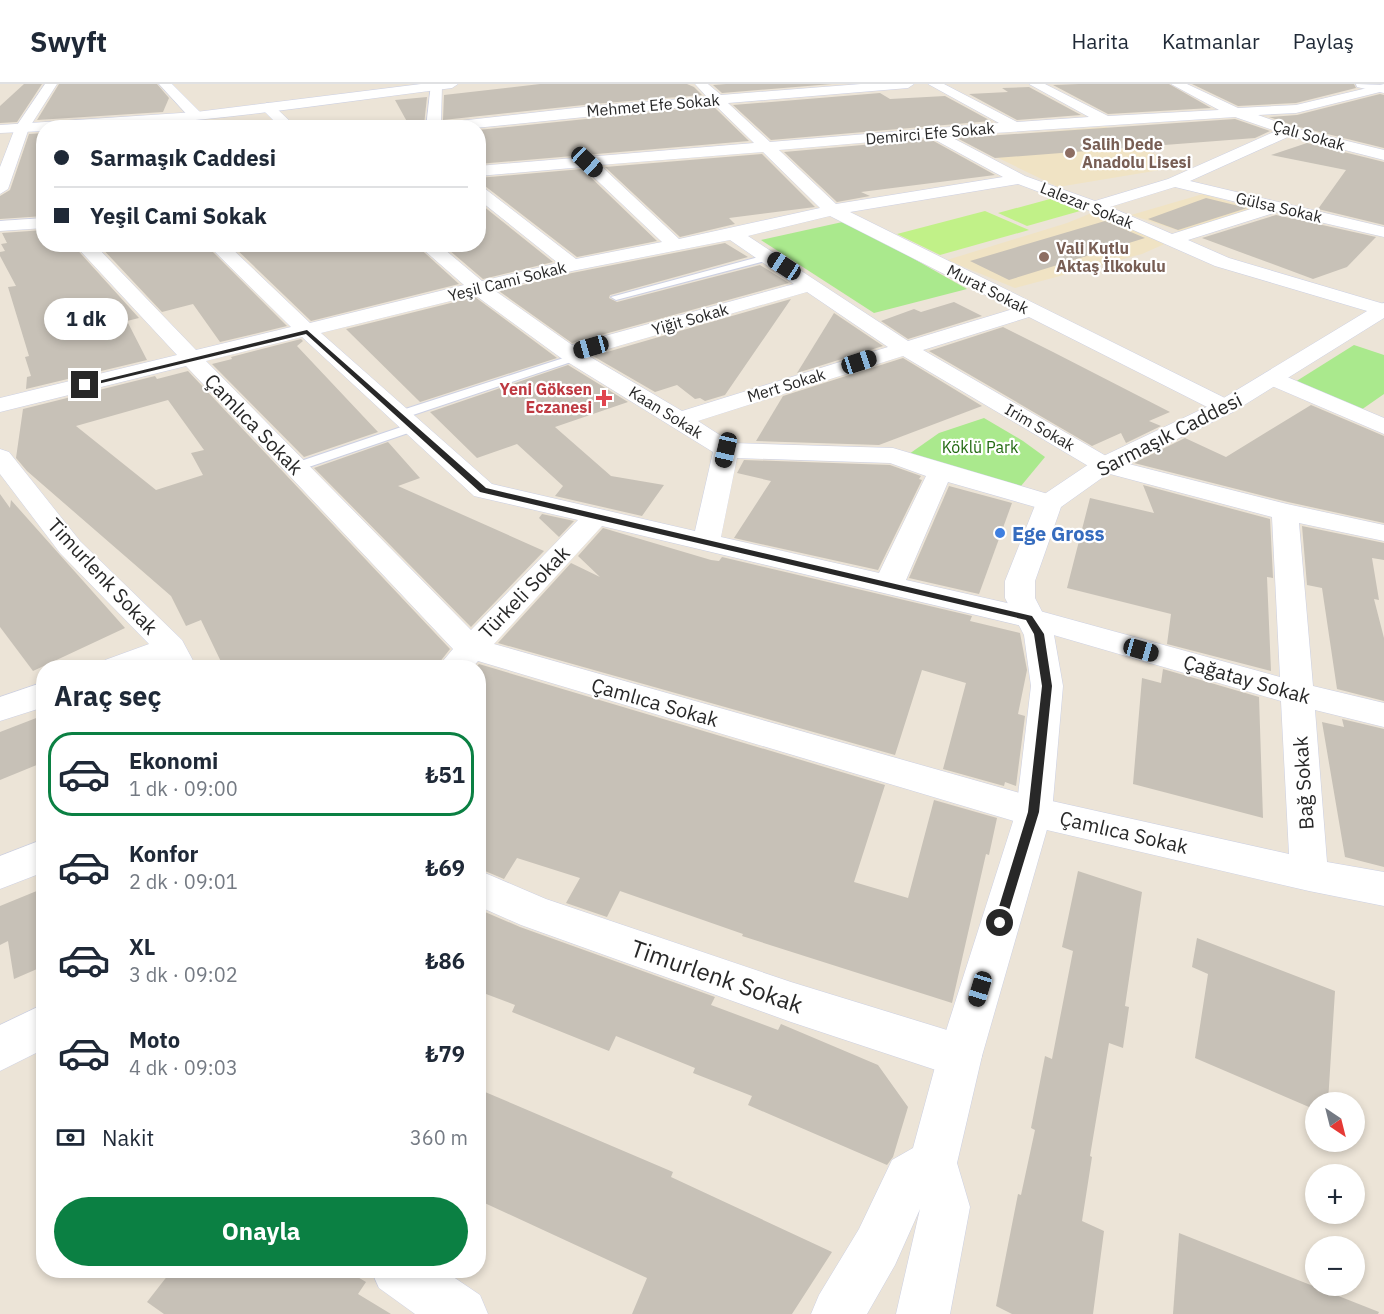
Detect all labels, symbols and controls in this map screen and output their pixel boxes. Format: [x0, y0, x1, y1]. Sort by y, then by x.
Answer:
text: Swyft [30, 23, 107, 60]
text: Harita [1071, 27, 1129, 55]
text: Katmanlar [1162, 27, 1260, 55]
text: Paylaş [1293, 27, 1354, 55]
street label: Mehmet Efe Sokak [586, 89, 721, 121]
street label: Çalı Sokak [1271, 115, 1348, 155]
street label: Demirci Efe Sokak [865, 117, 996, 149]
place label: Salih Dede Anadolu Lisesi [1082, 134, 1191, 172]
text: Sarmaşık Caddesi [90, 143, 276, 172]
car [568, 143, 606, 181]
marker: Salih Dede Anadolu Lisesi [1063, 146, 1077, 160]
street label: Lalezar Sokak [1037, 177, 1137, 233]
street label: Gülsa Sokak [1234, 187, 1325, 227]
text: Yeşil Cami Sokak [90, 201, 267, 230]
place label: Vali Kutlu Aktaş İlkokulu [1056, 238, 1166, 276]
car [764, 249, 804, 283]
marker: Vali Kutlu Aktaş İlkokulu [1037, 250, 1051, 264]
street label: Yeşil Cami Sokak [446, 256, 569, 305]
street label: Murat Sokak [944, 260, 1033, 318]
callout: 1 dk [43, 298, 127, 340]
street label: Yiğit Sokak [649, 298, 731, 339]
text: 1 dk [66, 305, 106, 332]
car [571, 333, 611, 361]
car [839, 348, 879, 376]
street label: Mert Sokak [744, 363, 828, 406]
street label: Çamlıca Sokak [199, 368, 310, 481]
route end [71, 371, 98, 398]
place label: Yeni Göksen Eczanesi [500, 379, 592, 417]
street label: Kaan Sokak [625, 381, 707, 443]
street label: Sarmaşık Caddesi [1092, 386, 1246, 482]
marker: Yeni Göksen Eczanesi [597, 391, 611, 405]
street label: Irim Sokak [1001, 399, 1079, 455]
car [713, 430, 739, 470]
park label: Köklü Park [942, 437, 1019, 457]
street label: Timurlenk Sokak [42, 512, 164, 640]
place label: Ege Gross [1012, 520, 1105, 547]
marker: Ege Gross [993, 526, 1007, 540]
street label: Türkeli Sokak [473, 539, 576, 645]
car [1121, 636, 1161, 664]
street label: Çağatay Sokak [1180, 648, 1314, 710]
street label: Çamlıca Sokak [588, 671, 722, 733]
text: Araç seç [54, 678, 161, 713]
street label: Bağ Sokak [1286, 735, 1320, 831]
text: Ekonomi [129, 746, 218, 775]
icon: car [57, 747, 111, 801]
text: ₺51 [425, 760, 465, 789]
text: 1 dk · 09:00 [129, 775, 238, 802]
street label: Çamlıca Sokak [1057, 804, 1191, 860]
text: Konfor [129, 839, 198, 868]
icon: car [57, 840, 111, 894]
text: ₺69 [425, 853, 465, 882]
text: 2 dk · 09:01 [129, 868, 238, 895]
route start [986, 909, 1013, 936]
text: XL [129, 932, 155, 961]
street label: Timurlenk Sokak [627, 932, 808, 1021]
icon: car [57, 933, 111, 987]
text: ₺86 [425, 946, 465, 975]
text: 3 dk · 09:02 [129, 961, 238, 988]
car [966, 969, 994, 1009]
text: Moto [129, 1025, 180, 1054]
icon: car [57, 1026, 111, 1080]
text: ₺79 [425, 1039, 465, 1068]
text: 4 dk · 09:03 [129, 1054, 238, 1081]
north arrow [1305, 1092, 1365, 1152]
map controls [1305, 1092, 1365, 1296]
icon: cash [54, 1121, 87, 1154]
text: Nakit [102, 1123, 154, 1152]
text: 360 m [410, 1124, 468, 1151]
button: + [1305, 1164, 1365, 1224]
button: Onayla [54, 1197, 468, 1266]
button: − [1305, 1236, 1365, 1296]

